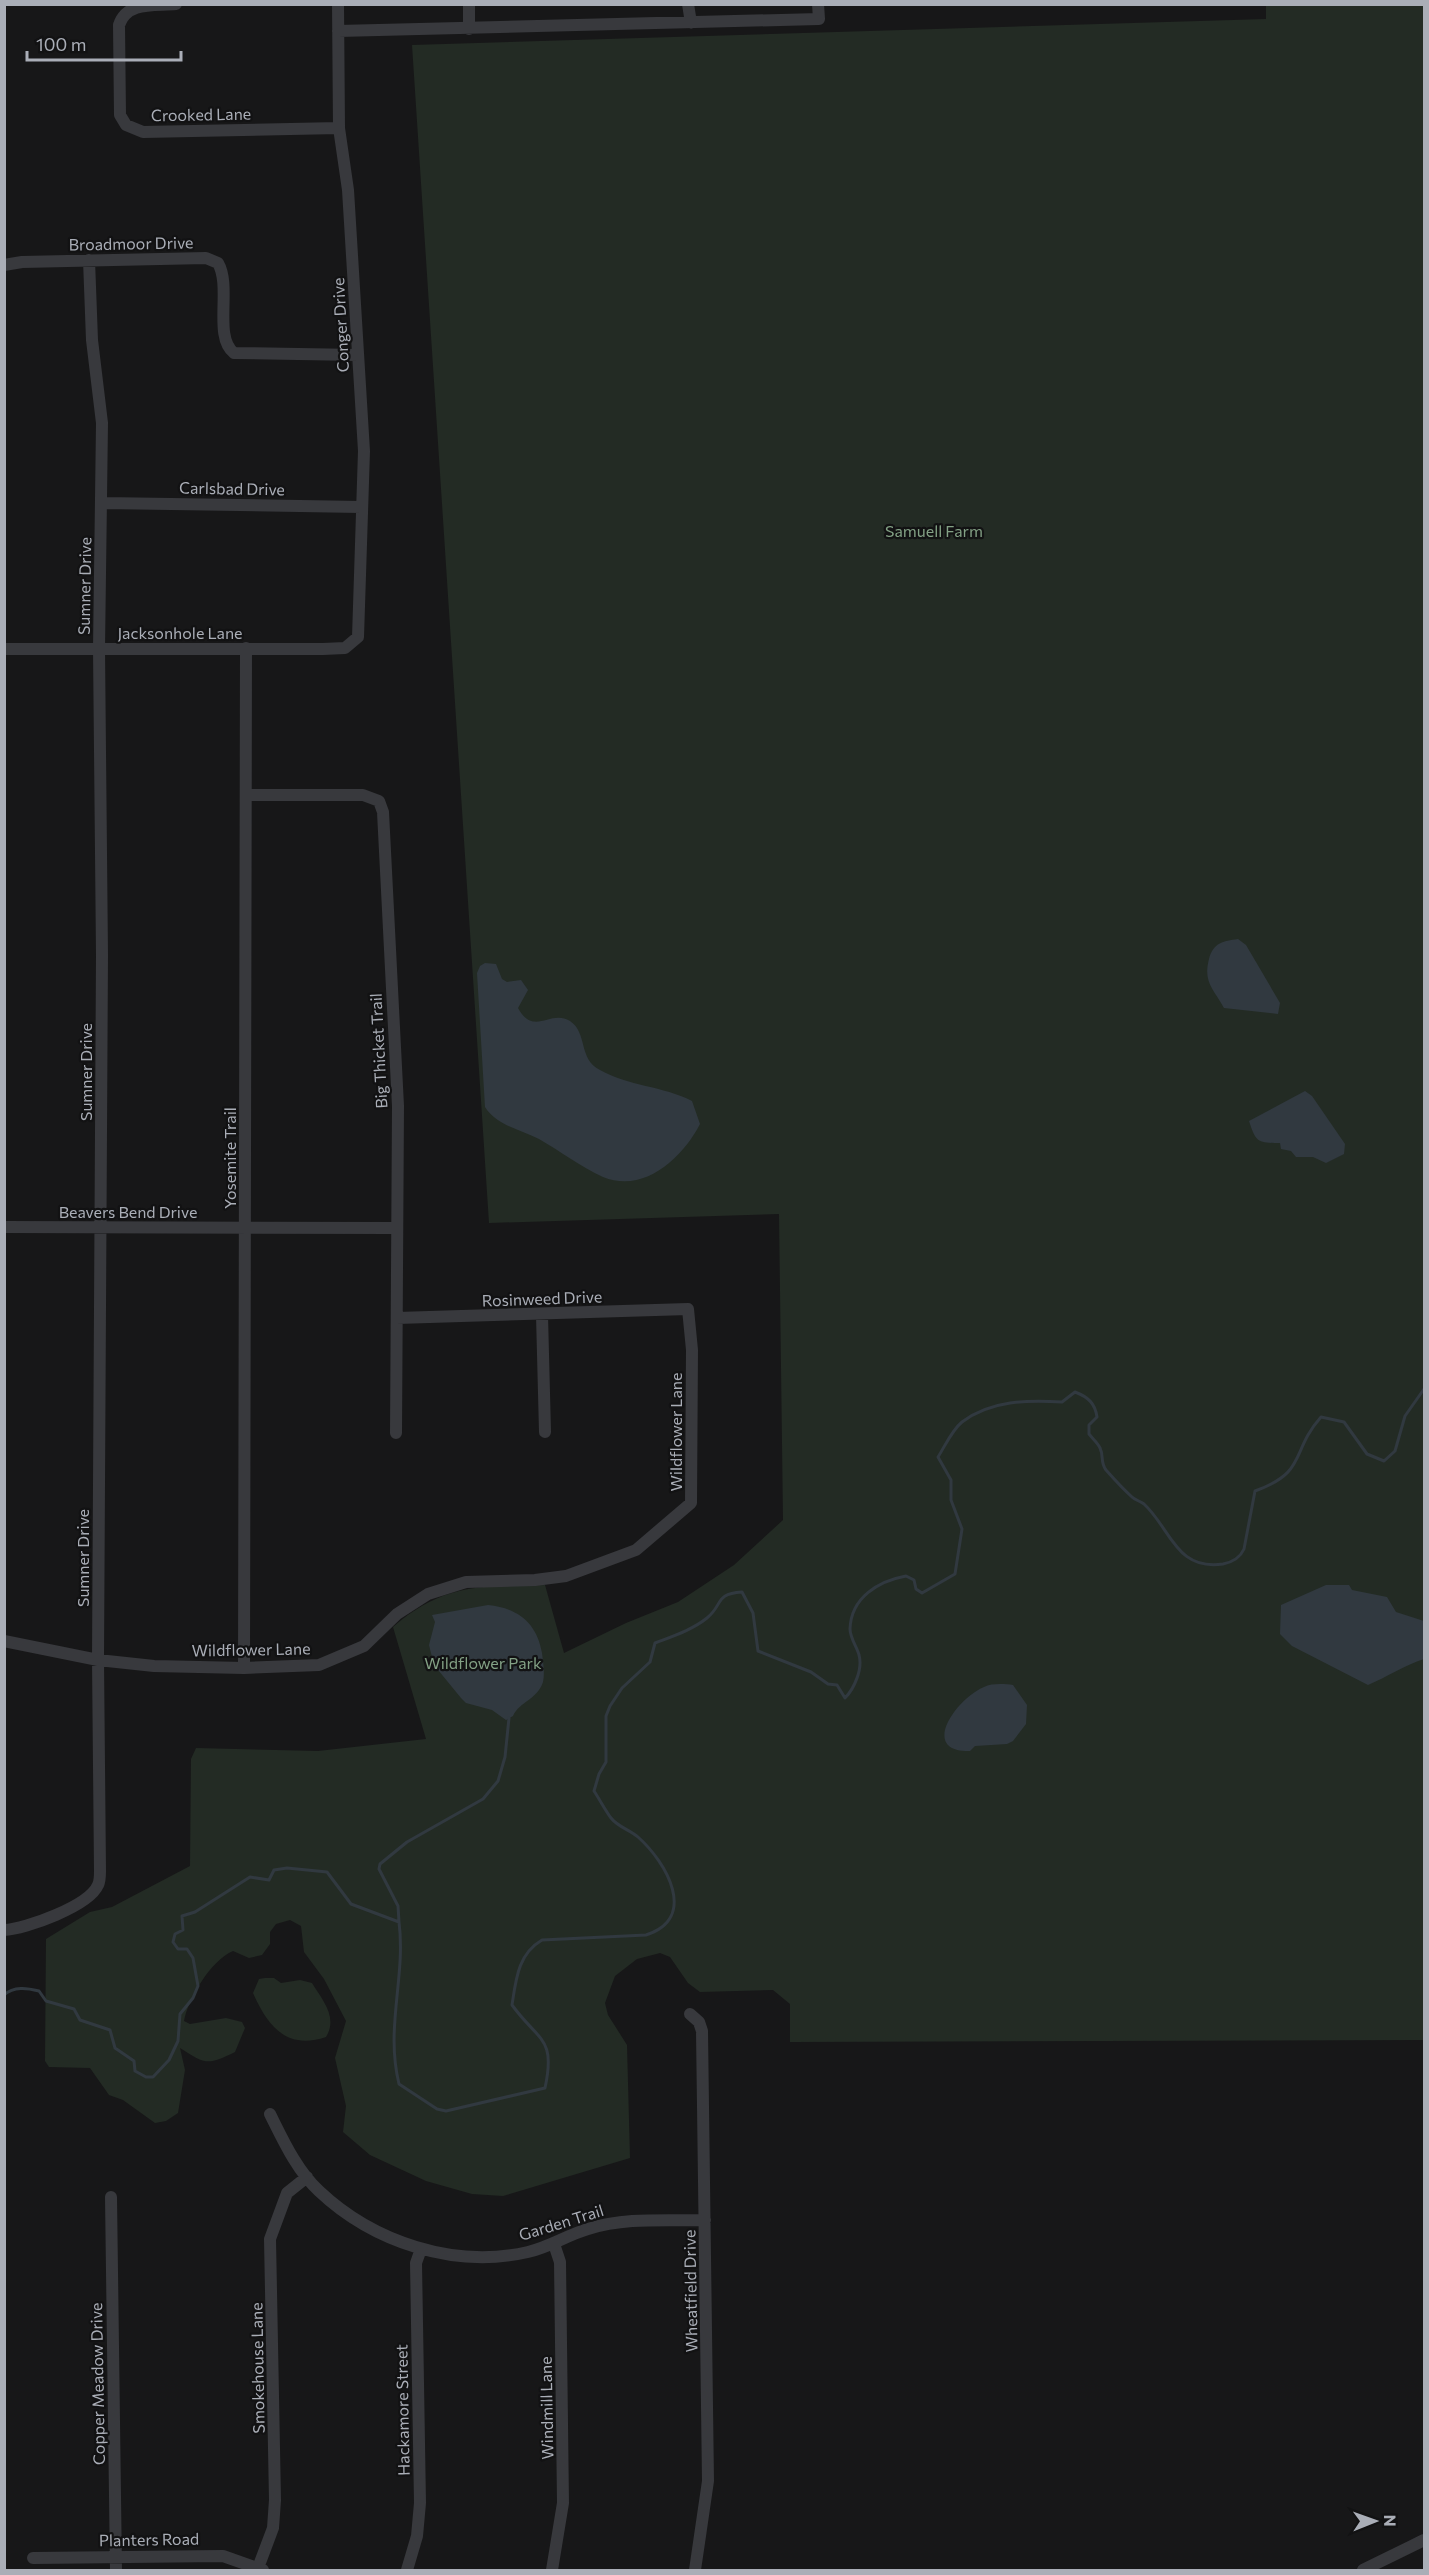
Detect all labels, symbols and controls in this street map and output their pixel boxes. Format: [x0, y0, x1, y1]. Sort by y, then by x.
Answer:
scale bar [27, 24, 182, 62]
text: 100 m [36, 33, 86, 55]
street label: Crooked Lane [151, 104, 251, 124]
street label: Broadmoor Drive [68, 232, 194, 254]
street label: Conger Drive [328, 277, 352, 373]
street label: Carlsbad Drive [179, 478, 285, 498]
park label: Samuell Farm [885, 521, 983, 540]
street label: Sumner Drive [74, 537, 94, 635]
street label: Jacksonhole Lane [117, 623, 243, 642]
street label: Big Thicket Trail [365, 993, 391, 1109]
street label: Sumner Drive [76, 1023, 95, 1121]
street label: Yosemite Trail [220, 1107, 239, 1209]
street label: Beavers Bend Drive [59, 1202, 197, 1221]
street label: Rosinweed Drive [482, 1286, 602, 1310]
street label: Wildflower Lane [666, 1373, 685, 1491]
street label: Sumner Drive [73, 1509, 92, 1607]
street label: Wildflower Lane [191, 1638, 311, 1660]
park label: Wildflower Park [424, 1653, 542, 1672]
street label: Garden Trail [516, 2200, 606, 2244]
street label: Wheatfield Drive [679, 2229, 701, 2353]
street label: Smokehouse Lane [246, 2302, 268, 2434]
street label: Copper Meadow Drive [86, 2303, 108, 2465]
street label: Hackamore Street [391, 2344, 413, 2476]
street label: Windmill Lane [536, 2356, 556, 2460]
north arrow [1345, 2491, 1405, 2551]
text: N [1381, 2515, 1400, 2527]
street label: Planters Road [99, 2529, 199, 2549]

